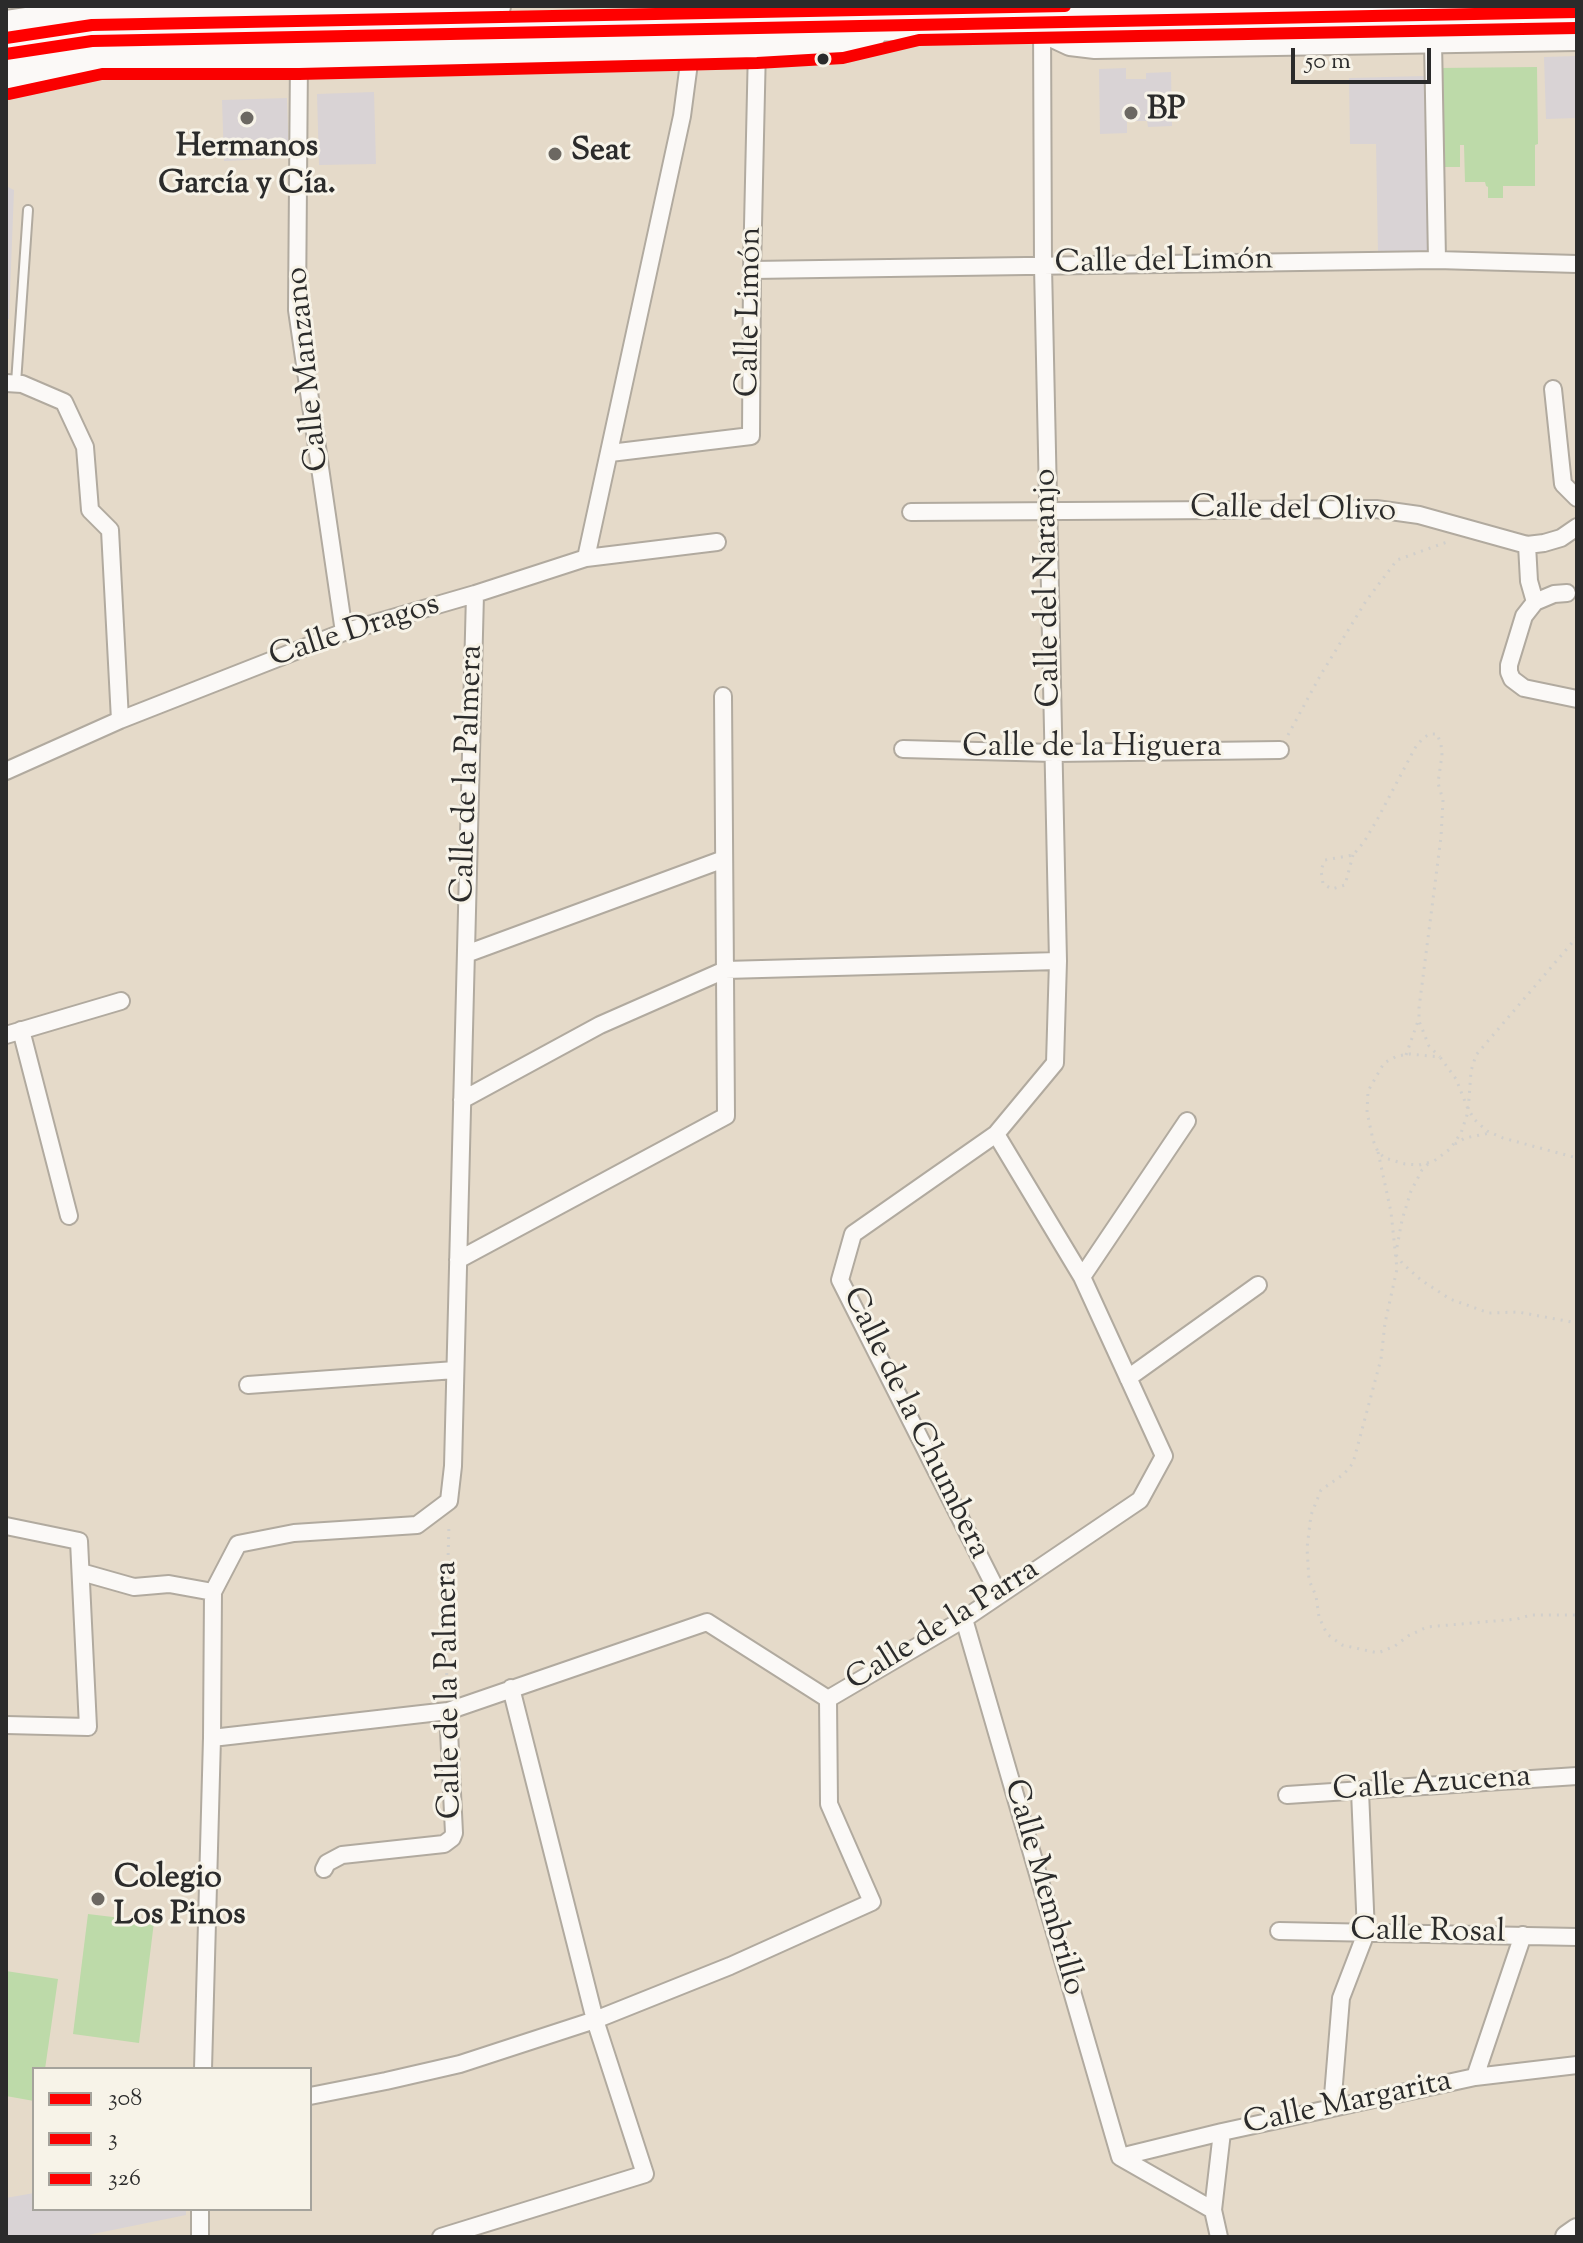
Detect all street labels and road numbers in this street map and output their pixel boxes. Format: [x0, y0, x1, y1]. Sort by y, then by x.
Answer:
street label: Calle Limón [731, 227, 773, 397]
street label: Calle del Limón [1054, 243, 1274, 285]
street label: Calle Manzano [280, 265, 340, 473]
street label: Calle del Naranjo [1029, 468, 1071, 708]
street label: Calle del Olivo [1190, 491, 1396, 533]
street label: Calle Dragos [265, 587, 445, 679]
street label: Calle de la Palmera [446, 644, 494, 904]
street label: Calle de la Higuera [962, 731, 1222, 769]
street label: Calle de la Chumbera [832, 1282, 996, 1566]
street label: Calle de la Parra [841, 1552, 1047, 1702]
street label: Calle de la Palmera [430, 1560, 472, 1820]
street label: Calle Azucena [1331, 1760, 1533, 1812]
street label: Calle Membrillo [993, 1776, 1091, 2000]
street label: Calle Rosal [1350, 1913, 1506, 1955]
street label: Calle Margarita [1241, 2064, 1455, 2146]

